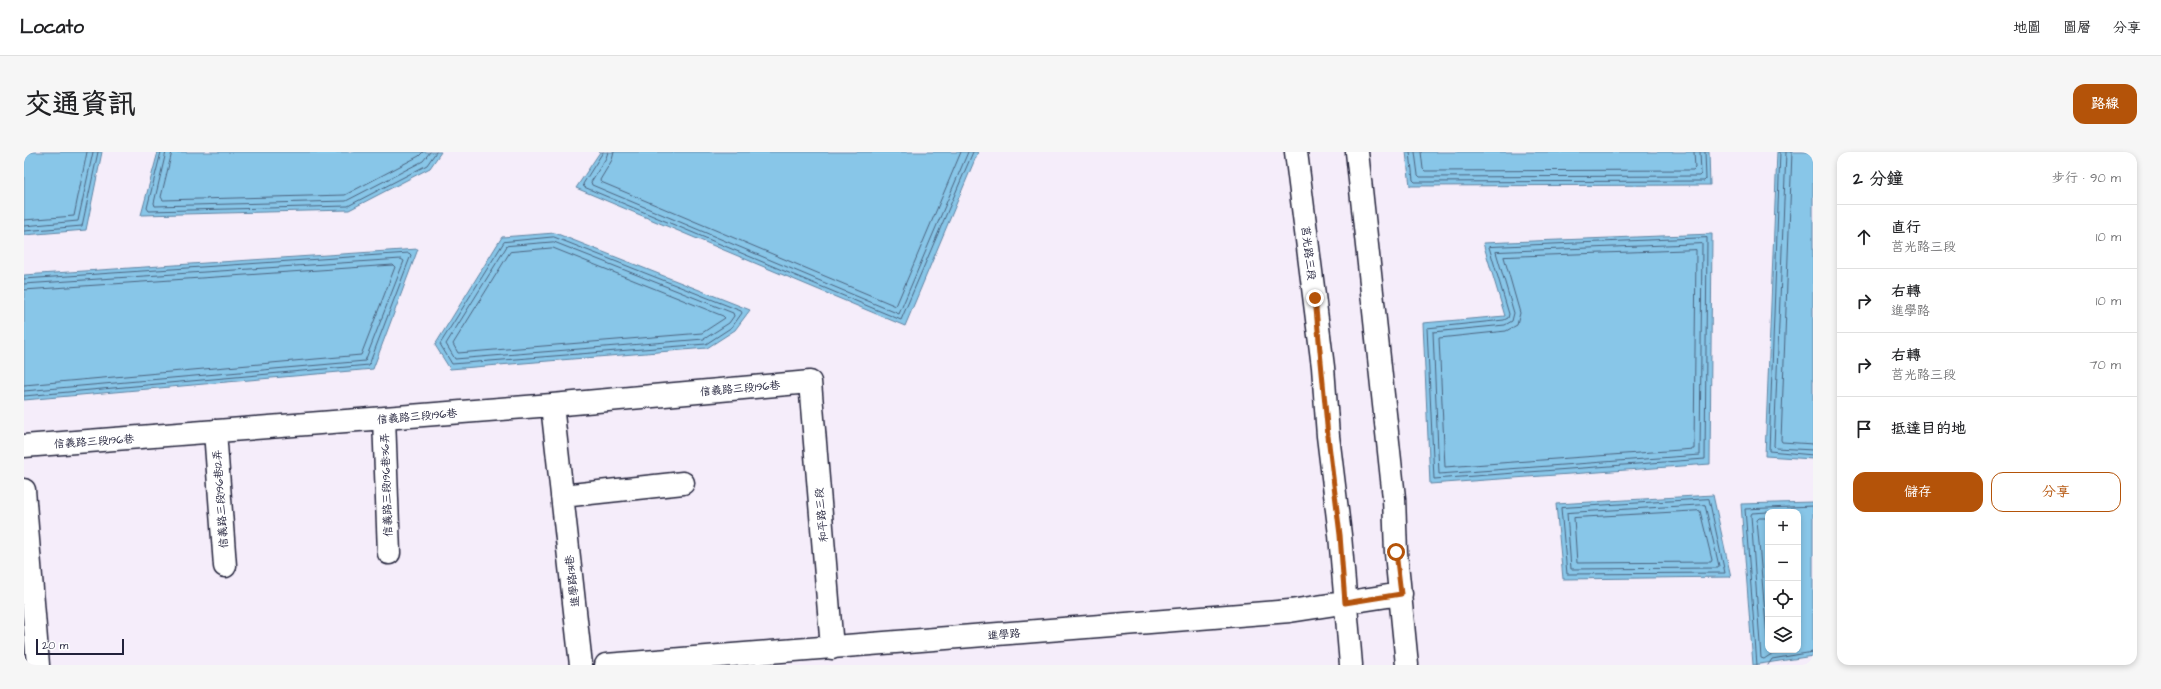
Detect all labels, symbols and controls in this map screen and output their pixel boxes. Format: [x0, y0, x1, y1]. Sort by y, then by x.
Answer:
text: Locato [20, 14, 84, 41]
text: 地圖 [2013, 18, 2041, 38]
text: 圖層 [2063, 18, 2091, 38]
text: 分享 [2113, 18, 2141, 38]
button: 路線 [2073, 84, 2137, 124]
text: 交通資訊 [24, 85, 136, 124]
text: 2 分鐘 [1853, 167, 1904, 191]
text: 步行 · 90 m [2052, 169, 2121, 187]
text: 直行 [1891, 217, 1921, 238]
street label: 莒光路三段 [1298, 225, 1319, 281]
icon: ahead [1853, 226, 1875, 248]
text: 10 m [2096, 228, 2121, 246]
text: 莒光路三段 [1891, 238, 1956, 256]
text: 右轉 [1891, 281, 1921, 302]
route end [1306, 289, 1324, 307]
icon: right [1853, 290, 1875, 312]
text: 10 m [2096, 292, 2121, 310]
text: 進學路 [1891, 302, 1930, 320]
text: 右轉 [1891, 345, 1921, 366]
icon: right [1853, 354, 1875, 376]
text: 70 m [2089, 356, 2121, 374]
text: 莒光路三段 [1891, 366, 1956, 384]
street label: 信義路三段196巷 [699, 378, 781, 399]
street label: 信義路三段196巷 [376, 406, 458, 427]
icon: arrive [1853, 418, 1875, 440]
text: 抵達目的地 [1891, 418, 1966, 439]
street label: 信義路三段196巷 [53, 431, 135, 452]
street label: 信義路三段196巷36弄 [377, 433, 396, 537]
street label: 信義路三段196巷12弄 [210, 449, 231, 549]
button: 儲存 [1853, 472, 1983, 512]
button: 分享 [1991, 472, 2121, 512]
street label: 和平路三段 [812, 487, 831, 543]
map controls [1765, 509, 1801, 653]
button: + [1765, 509, 1801, 545]
route start [1387, 543, 1405, 561]
button: − [1765, 545, 1801, 581]
street label: 進學路131巷 [562, 554, 583, 608]
button: locate [1765, 581, 1801, 617]
button: layers [1765, 617, 1801, 653]
street label: 進學路 [987, 626, 1021, 643]
scale bar [36, 637, 124, 656]
text: 20 m [42, 638, 68, 653]

